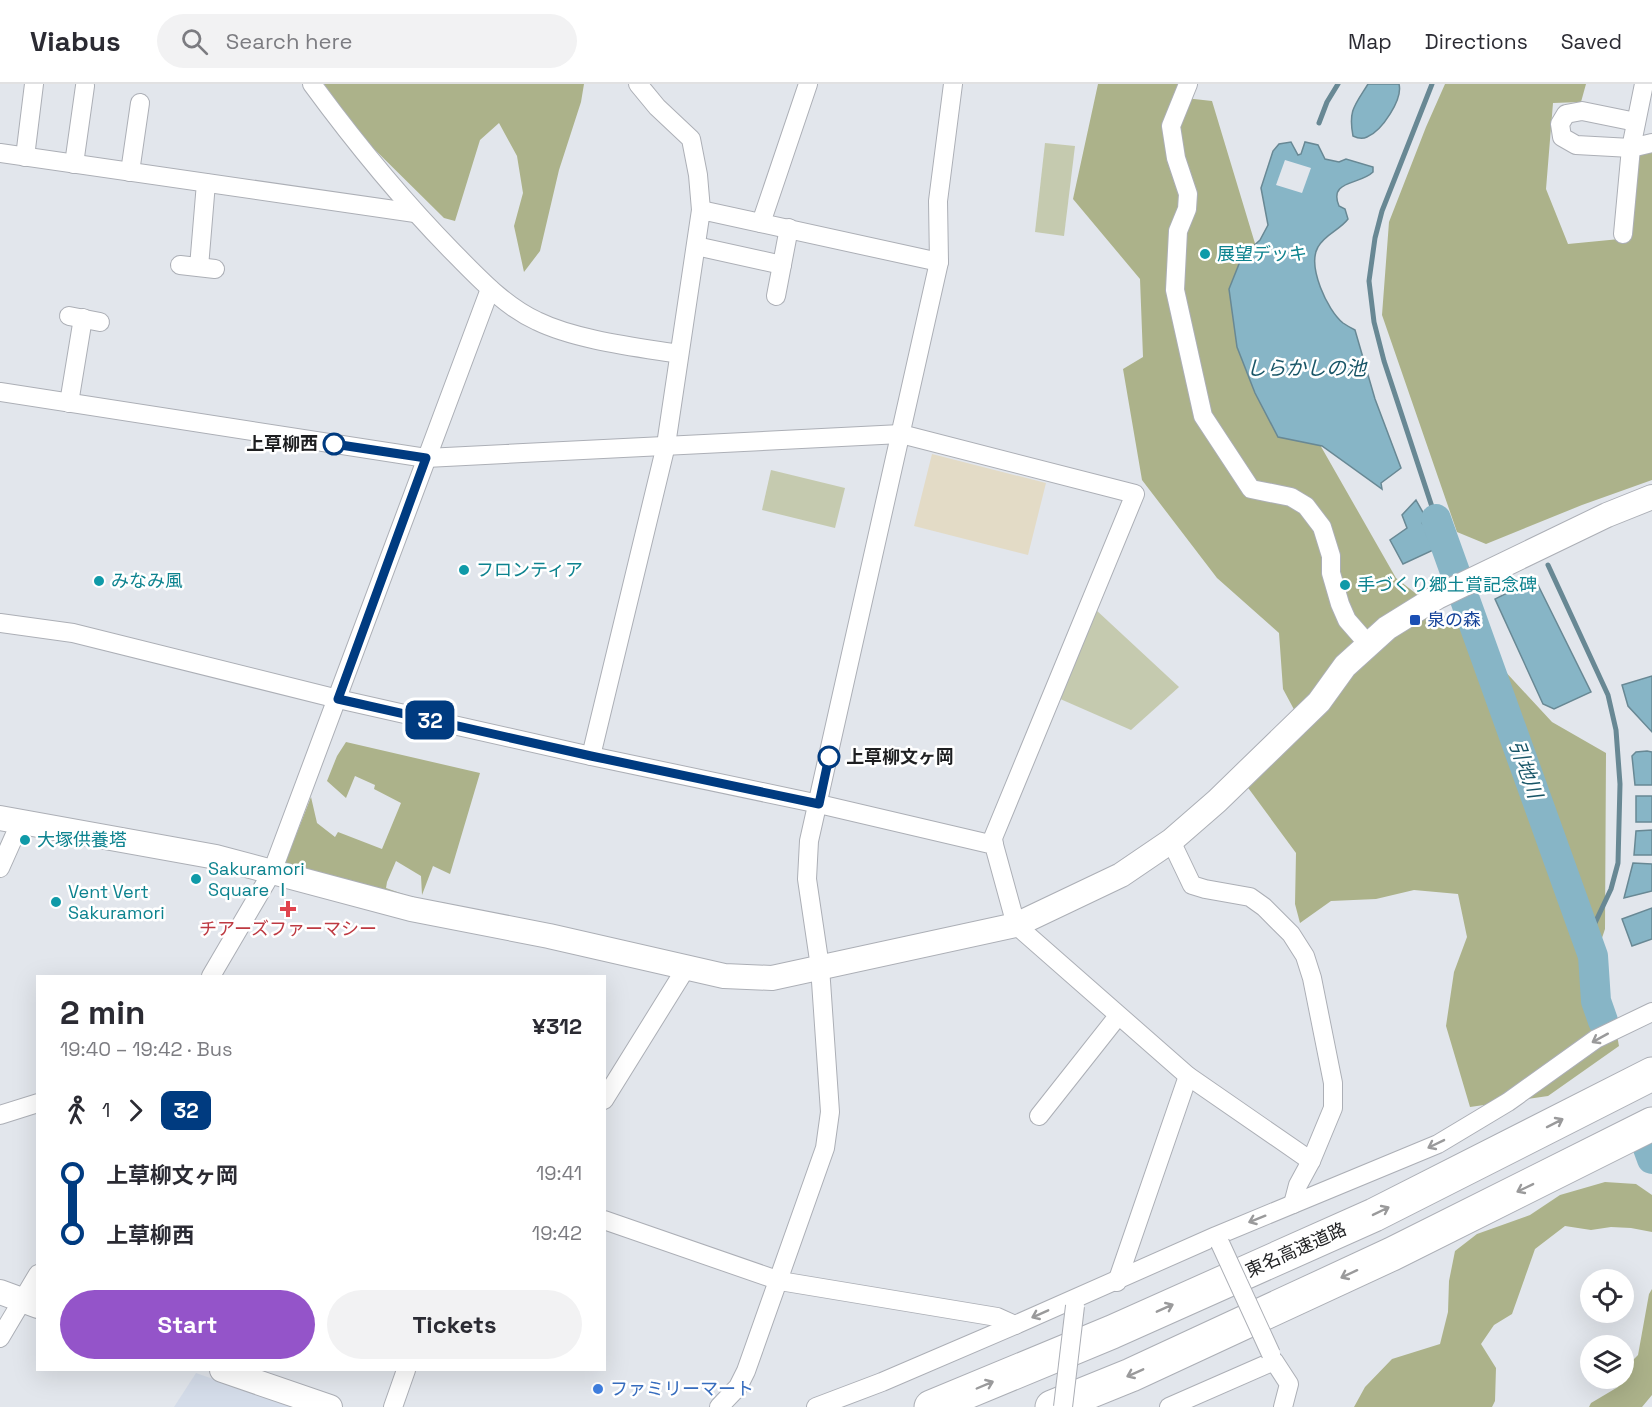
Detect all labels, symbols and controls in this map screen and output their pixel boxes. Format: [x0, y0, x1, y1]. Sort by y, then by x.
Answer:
search box [157, 14, 577, 68]
text: Viabus [30, 23, 121, 59]
icon: search [178, 25, 211, 58]
text: Search here [226, 27, 353, 55]
text: Map [1348, 28, 1392, 55]
text: Directions [1425, 28, 1528, 55]
text: Saved [1561, 28, 1622, 55]
place label: 展望デッキ [1217, 242, 1307, 265]
marker: 展望デッキ [1198, 247, 1212, 261]
water label: しらかしの池 [1246, 355, 1368, 381]
place label: 上草柳西 [246, 432, 318, 455]
marker: 上草柳西 [323, 433, 345, 455]
place label: フロンティア [476, 558, 583, 581]
marker: フロンティア [457, 563, 471, 577]
place label: みなみ風 [111, 569, 183, 592]
place label: 手づくり郷土賞記念碑 [1357, 573, 1537, 596]
marker: みなみ風 [92, 574, 106, 588]
marker: 手づくり郷土賞記念碑 [1338, 578, 1352, 592]
place label: 泉の森 [1427, 608, 1481, 631]
marker: 泉の森 [1408, 613, 1422, 627]
line badge: 32 [403, 700, 457, 740]
text: 32 [417, 707, 443, 734]
water label: 引地川 [1504, 736, 1549, 804]
place label: 上草柳文ヶ岡 [846, 745, 954, 768]
marker: 上草柳文ヶ岡 [818, 746, 840, 768]
place label: 大塚供養塔 [37, 828, 127, 851]
marker: 大塚供養塔 [18, 833, 32, 847]
place label: Sakuramori Square Ⅰ [208, 857, 305, 901]
marker: Sakuramori Square Ⅰ [189, 872, 203, 886]
place label: Vent Vert Sakuramori [68, 880, 165, 924]
marker: Vent Vert Sakuramori [49, 895, 63, 909]
marker: チアーズファーマシー [281, 902, 295, 916]
place label: チアーズファーマシー [199, 917, 377, 940]
text: 2 min [60, 992, 145, 1034]
text: ¥312 [532, 1012, 582, 1040]
one-way arrow [1592, 1032, 1609, 1044]
text: 19:40 – 19:42 · Bus [60, 1036, 233, 1062]
icon: walk [60, 1094, 93, 1127]
icon: forward [119, 1094, 152, 1127]
text: 1 [102, 1097, 110, 1123]
text: 32 [173, 1097, 199, 1124]
one-way arrow [1546, 1117, 1564, 1129]
one-way arrow [1428, 1138, 1446, 1150]
text: 19:41 [536, 1160, 582, 1186]
text: 上草柳文ヶ岡 [106, 1161, 238, 1189]
one-way arrow [1516, 1183, 1534, 1195]
one-way arrow [1371, 1205, 1389, 1216]
one-way arrow [1248, 1214, 1266, 1225]
street label: 東名高速道路 [1242, 1217, 1350, 1282]
text: 19:42 [532, 1220, 582, 1246]
text: 上草柳西 [106, 1221, 194, 1249]
one-way arrow [1341, 1268, 1359, 1280]
map controls [1580, 1269, 1634, 1389]
button: locate [1580, 1269, 1634, 1323]
button: Start [60, 1290, 315, 1359]
button: Tickets [327, 1290, 582, 1359]
one-way arrow [1155, 1302, 1173, 1313]
one-way arrow [1031, 1309, 1049, 1321]
button: layers [1580, 1335, 1634, 1389]
one-way arrow [1126, 1368, 1144, 1380]
place label: ファミリーマート [610, 1377, 754, 1400]
one-way arrow [976, 1378, 994, 1389]
marker: ファミリーマート [591, 1382, 605, 1396]

